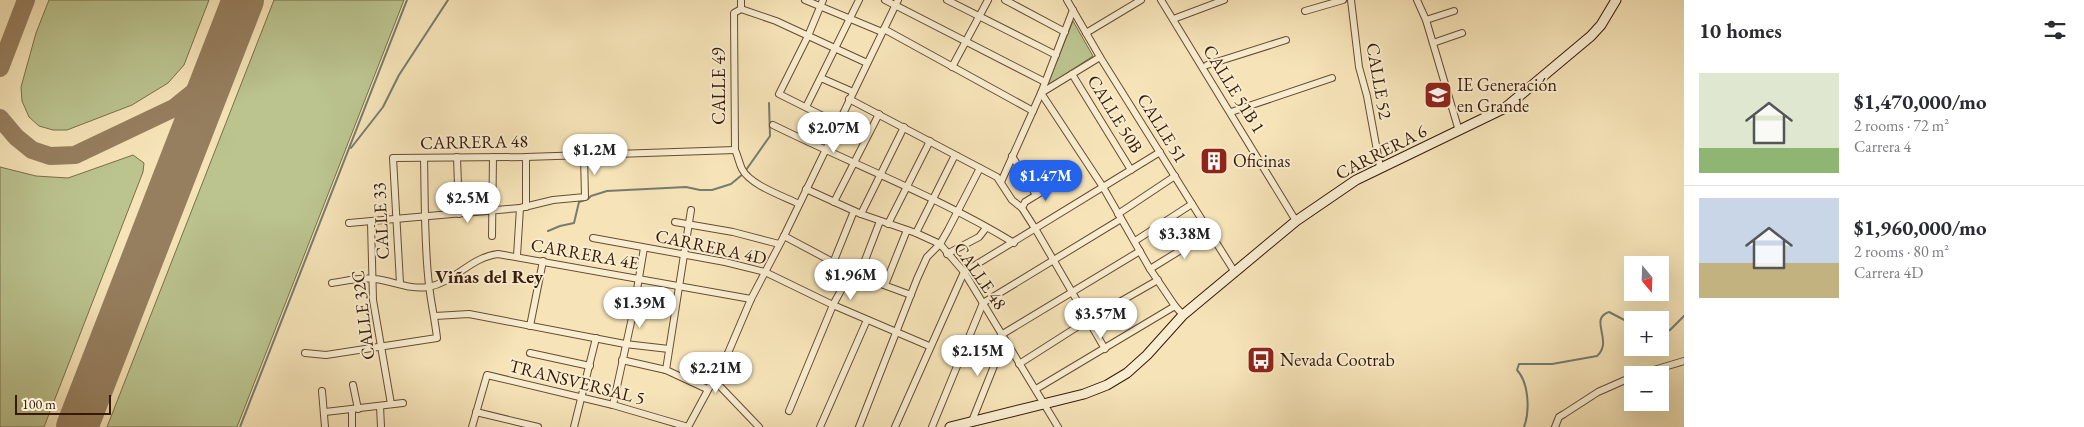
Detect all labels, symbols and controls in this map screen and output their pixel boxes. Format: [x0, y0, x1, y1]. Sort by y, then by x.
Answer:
icon: filters [2041, 16, 2069, 44]
text: 10 homes [1699, 17, 1782, 44]
street label: CALLE 51B 1 [1198, 40, 1271, 137]
street label: CALLE 52 [1361, 41, 1398, 121]
street label: CALLE 49 [707, 47, 730, 125]
street label: CALLE 50B [1082, 70, 1148, 157]
place label: IE Generación en Grande [1457, 73, 1557, 117]
school or university icon: IE Generación en Grande [1423, 80, 1453, 110]
text: $1,470,000/mo [1854, 88, 1987, 115]
street label: CALLE 51 [1132, 89, 1193, 167]
icon: home [1739, 93, 1799, 153]
pin: $2.07M [793, 112, 875, 154]
text: 2 rooms · 72 m² [1854, 115, 1949, 136]
text: $2.07M [808, 117, 860, 138]
street label: CARRERA 6 [1331, 119, 1431, 184]
street label: CARRERA 48 [420, 129, 528, 154]
pin: $1.2M [560, 134, 630, 176]
text: Carrera 4 [1854, 136, 1911, 157]
text: $1.2M [574, 139, 616, 160]
building icon: Oficinas [1199, 146, 1229, 176]
place label: Oficinas [1233, 149, 1290, 172]
pin: $1.47M [1005, 160, 1087, 202]
text: $1.47M [1020, 165, 1072, 186]
street label: CALLE 33 [367, 182, 394, 260]
pin: $2.5M [433, 182, 503, 224]
text: $2.5M [447, 187, 489, 208]
text: $1,960,000/mo [1854, 214, 1987, 241]
pin: $3.38M [1144, 218, 1226, 260]
icon: home [1739, 218, 1799, 278]
text: $3.38M [1159, 223, 1211, 244]
street label: CARRERA 4D [654, 224, 769, 269]
street label: CARRERA 4E [529, 233, 641, 274]
street label: CALLE 48 [949, 237, 1012, 314]
text: 2 rooms · 80 m² [1854, 241, 1949, 262]
north arrow [1624, 256, 1669, 301]
map controls [1624, 256, 1669, 411]
pin: $1.96M [810, 258, 892, 301]
text: Carrera 4D [1854, 262, 1923, 283]
district label: Viñas del Rey [435, 264, 544, 289]
text: $1.96M [825, 264, 877, 285]
street label: CALLE 32C [346, 269, 379, 361]
pin: $1.39M [599, 286, 681, 329]
text: $1.39M [614, 292, 666, 313]
pin: $3.57M [1060, 298, 1142, 340]
text: $3.57M [1075, 303, 1127, 324]
button: + [1624, 311, 1669, 356]
pin: $2.15M [937, 334, 1019, 377]
text: $2.15M [952, 340, 1004, 361]
bus stop icon: Nevada Cootrab [1246, 345, 1276, 375]
place label: Nevada Cootrab [1280, 348, 1395, 371]
pin: $2.21M [675, 352, 757, 394]
street label: TRANSVERSAL 5 [507, 353, 648, 410]
text: $2.21M [690, 357, 742, 378]
button: − [1624, 366, 1669, 411]
scale bar [15, 392, 111, 415]
text: 100 m [22, 395, 56, 413]

